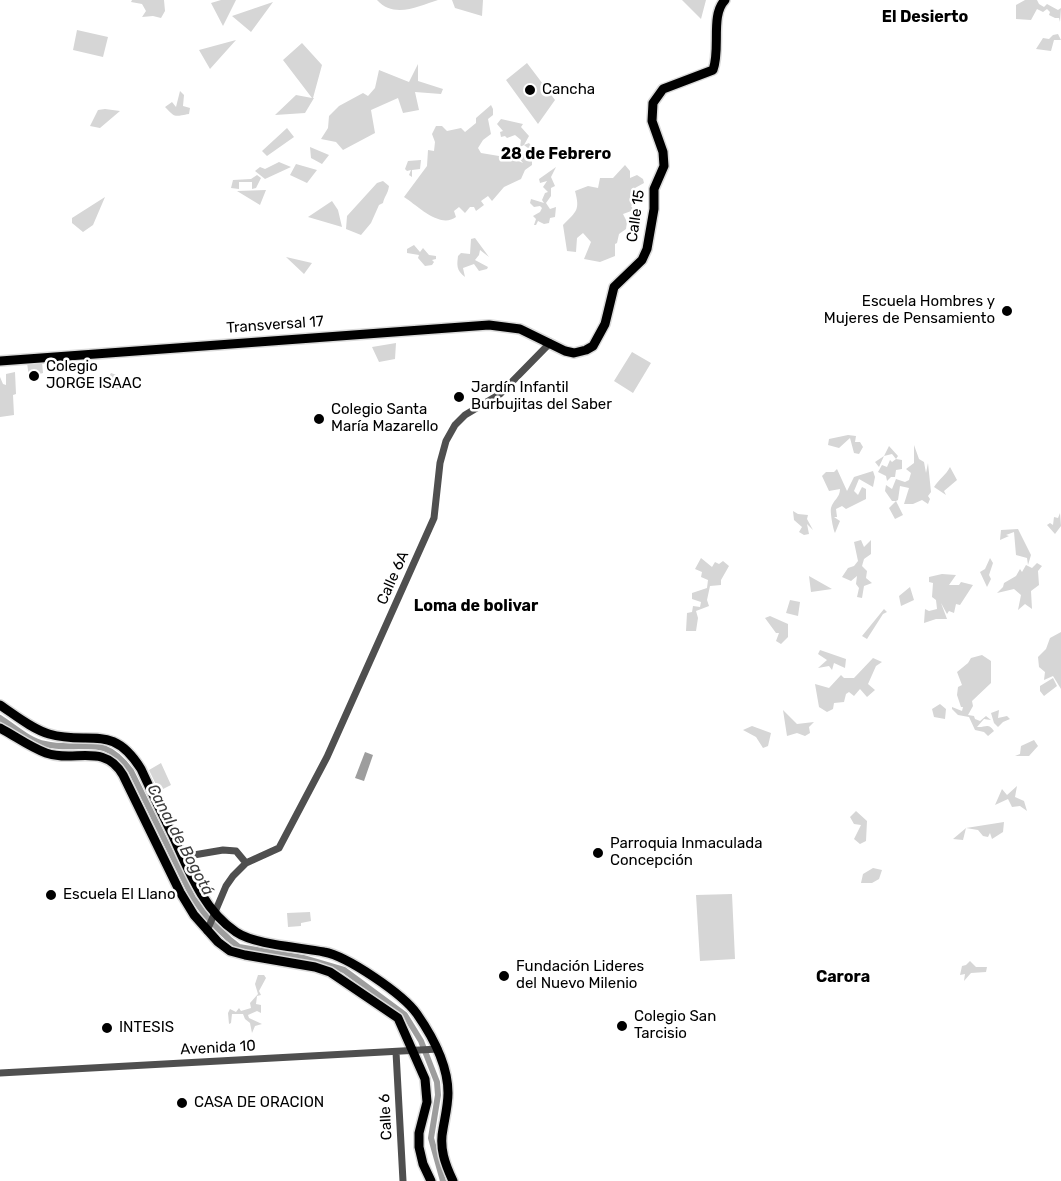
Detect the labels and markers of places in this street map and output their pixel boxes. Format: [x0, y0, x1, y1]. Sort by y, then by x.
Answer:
place label: Cancha [542, 81, 595, 99]
marker: Cancha [523, 83, 537, 97]
place label: Escuela Hombres y Mujeres de Pensamiento [824, 293, 995, 328]
marker: Escuela Hombres y Mujeres de Pensamiento [1000, 304, 1014, 318]
place label: Colegio JORGE ISAAC [46, 358, 142, 393]
marker: Colegio JORGE ISAAC [27, 369, 41, 383]
place label: Jardín Infantil Burbujitas del Saber [471, 379, 612, 414]
marker: Jardín Infantil Burbujitas del Saber [452, 390, 466, 404]
place label: Colegio Santa María Mazarello [331, 401, 438, 436]
marker: Colegio Santa María Mazarello [312, 412, 326, 426]
place label: Parroquia Inmaculada Concepción [610, 835, 762, 870]
marker: Parroquia Inmaculada Concepción [591, 846, 605, 860]
place label: Escuela El Llano [63, 886, 176, 904]
marker: Escuela El Llano [44, 888, 58, 902]
place label: Fundación Lideres del Nuevo Milenio [516, 958, 644, 993]
marker: Fundación Lideres del Nuevo Milenio [497, 969, 511, 983]
place label: Colegio San Tarcisio [634, 1008, 716, 1043]
place label: INTESIS [119, 1019, 174, 1037]
marker: Colegio San Tarcisio [615, 1019, 629, 1033]
marker: INTESIS [100, 1021, 114, 1035]
place label: CASA DE ORACION [194, 1094, 324, 1112]
marker: CASA DE ORACION [175, 1096, 189, 1110]

